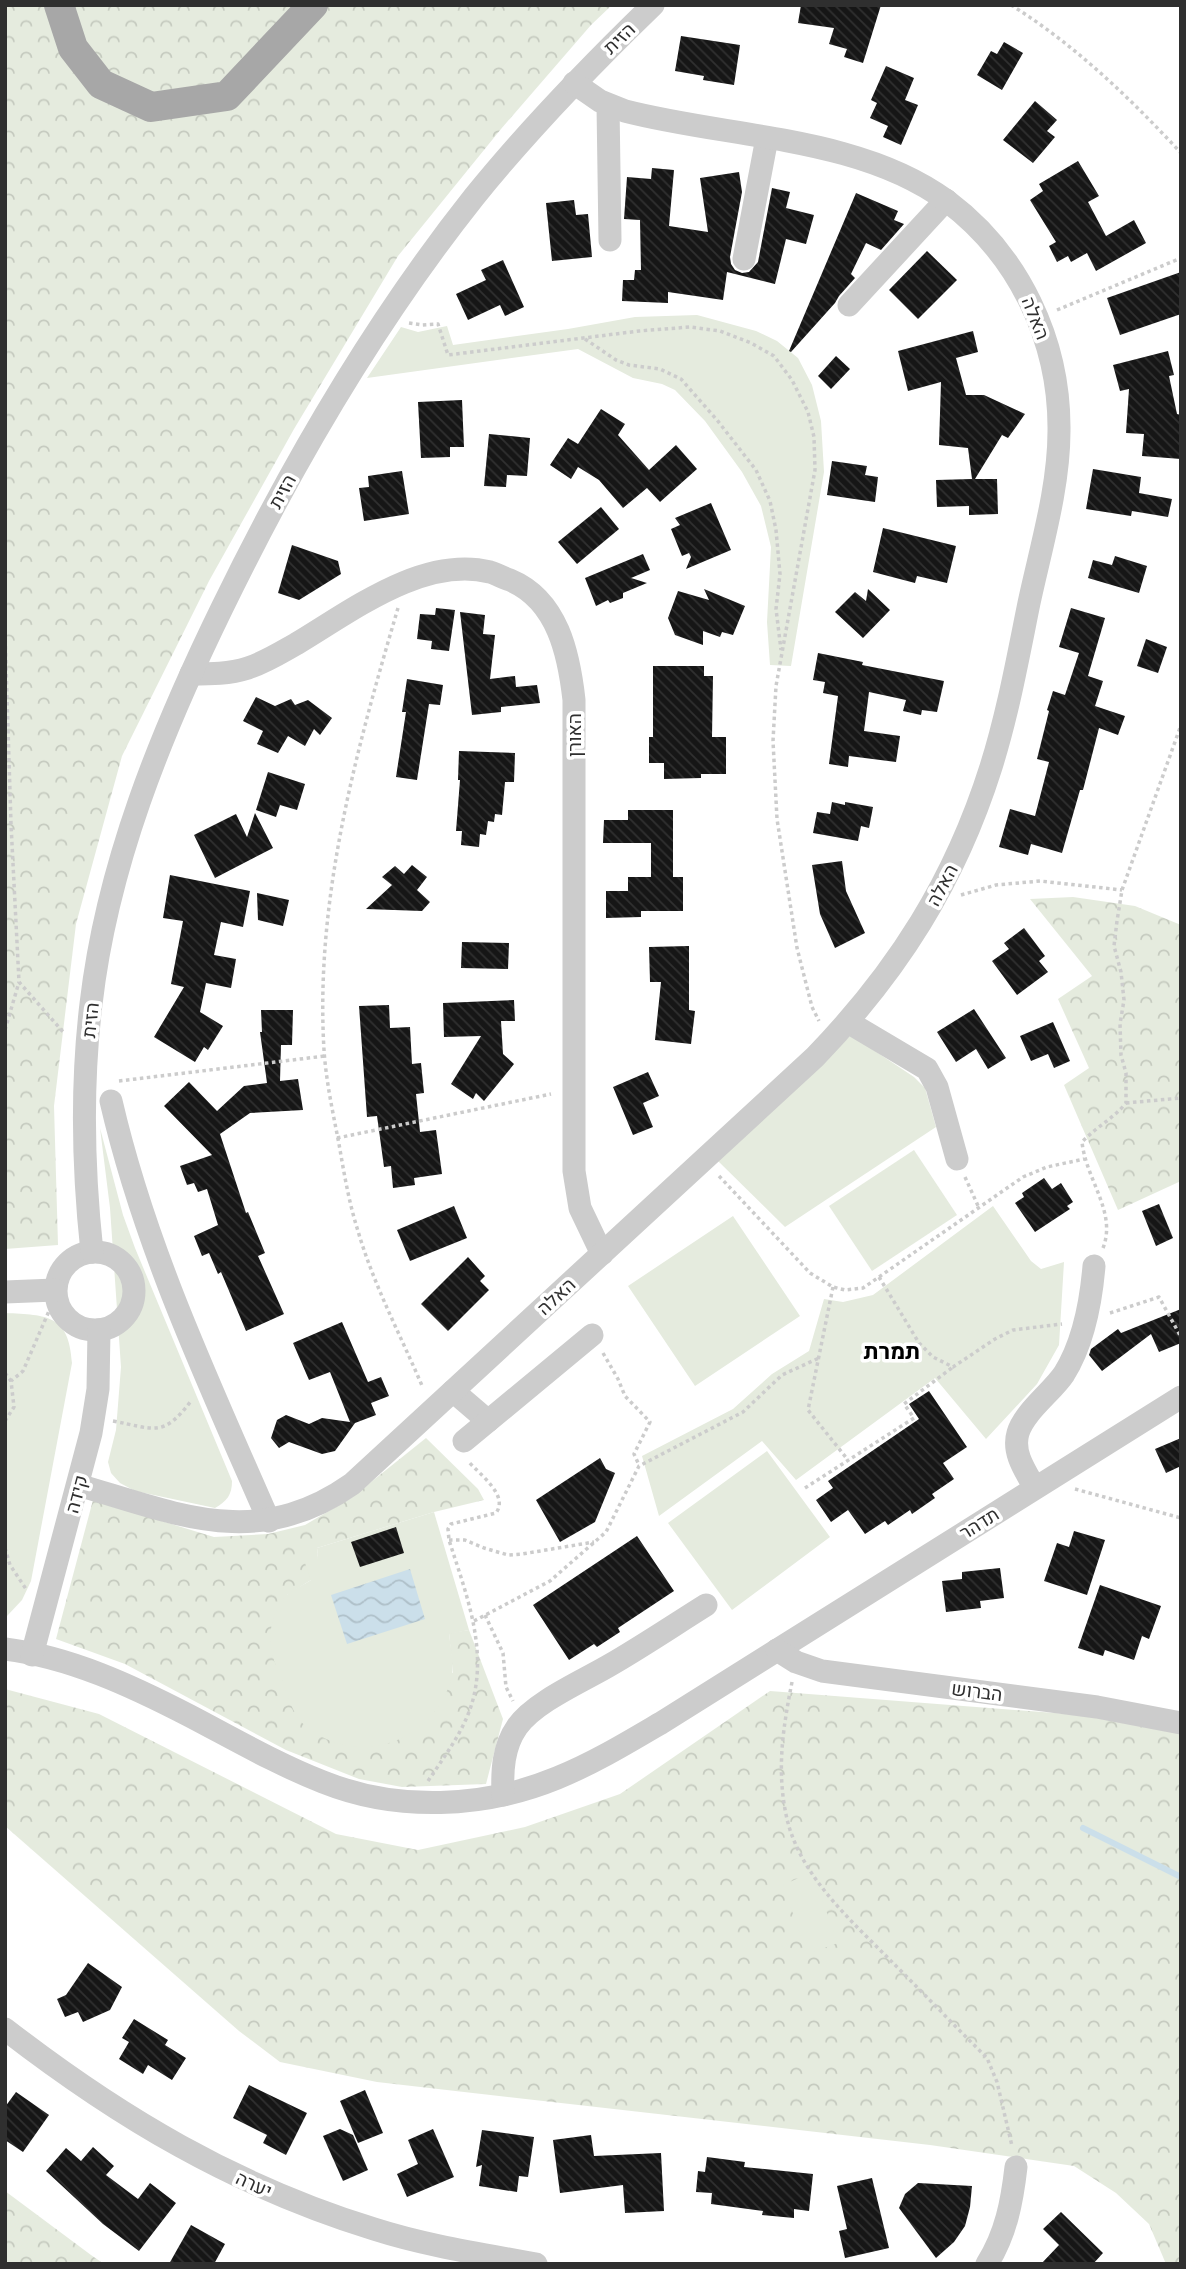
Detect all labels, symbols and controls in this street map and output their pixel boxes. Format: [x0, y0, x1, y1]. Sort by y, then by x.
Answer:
street label: הזית [599, 18, 640, 59]
street label: האלה [1017, 293, 1054, 343]
street label: הזית [264, 470, 301, 512]
street label: האורן [563, 713, 586, 757]
street label: האלה [922, 860, 963, 910]
street label: הזית [77, 1001, 104, 1039]
street label: האלה [532, 1273, 580, 1320]
district label: תמרת [864, 1338, 920, 1365]
street label: קידה [60, 1472, 93, 1516]
street label: תדהר [955, 1502, 1003, 1544]
street label: הברוש [950, 1677, 1004, 1706]
street label: יערה [232, 2166, 275, 2203]

